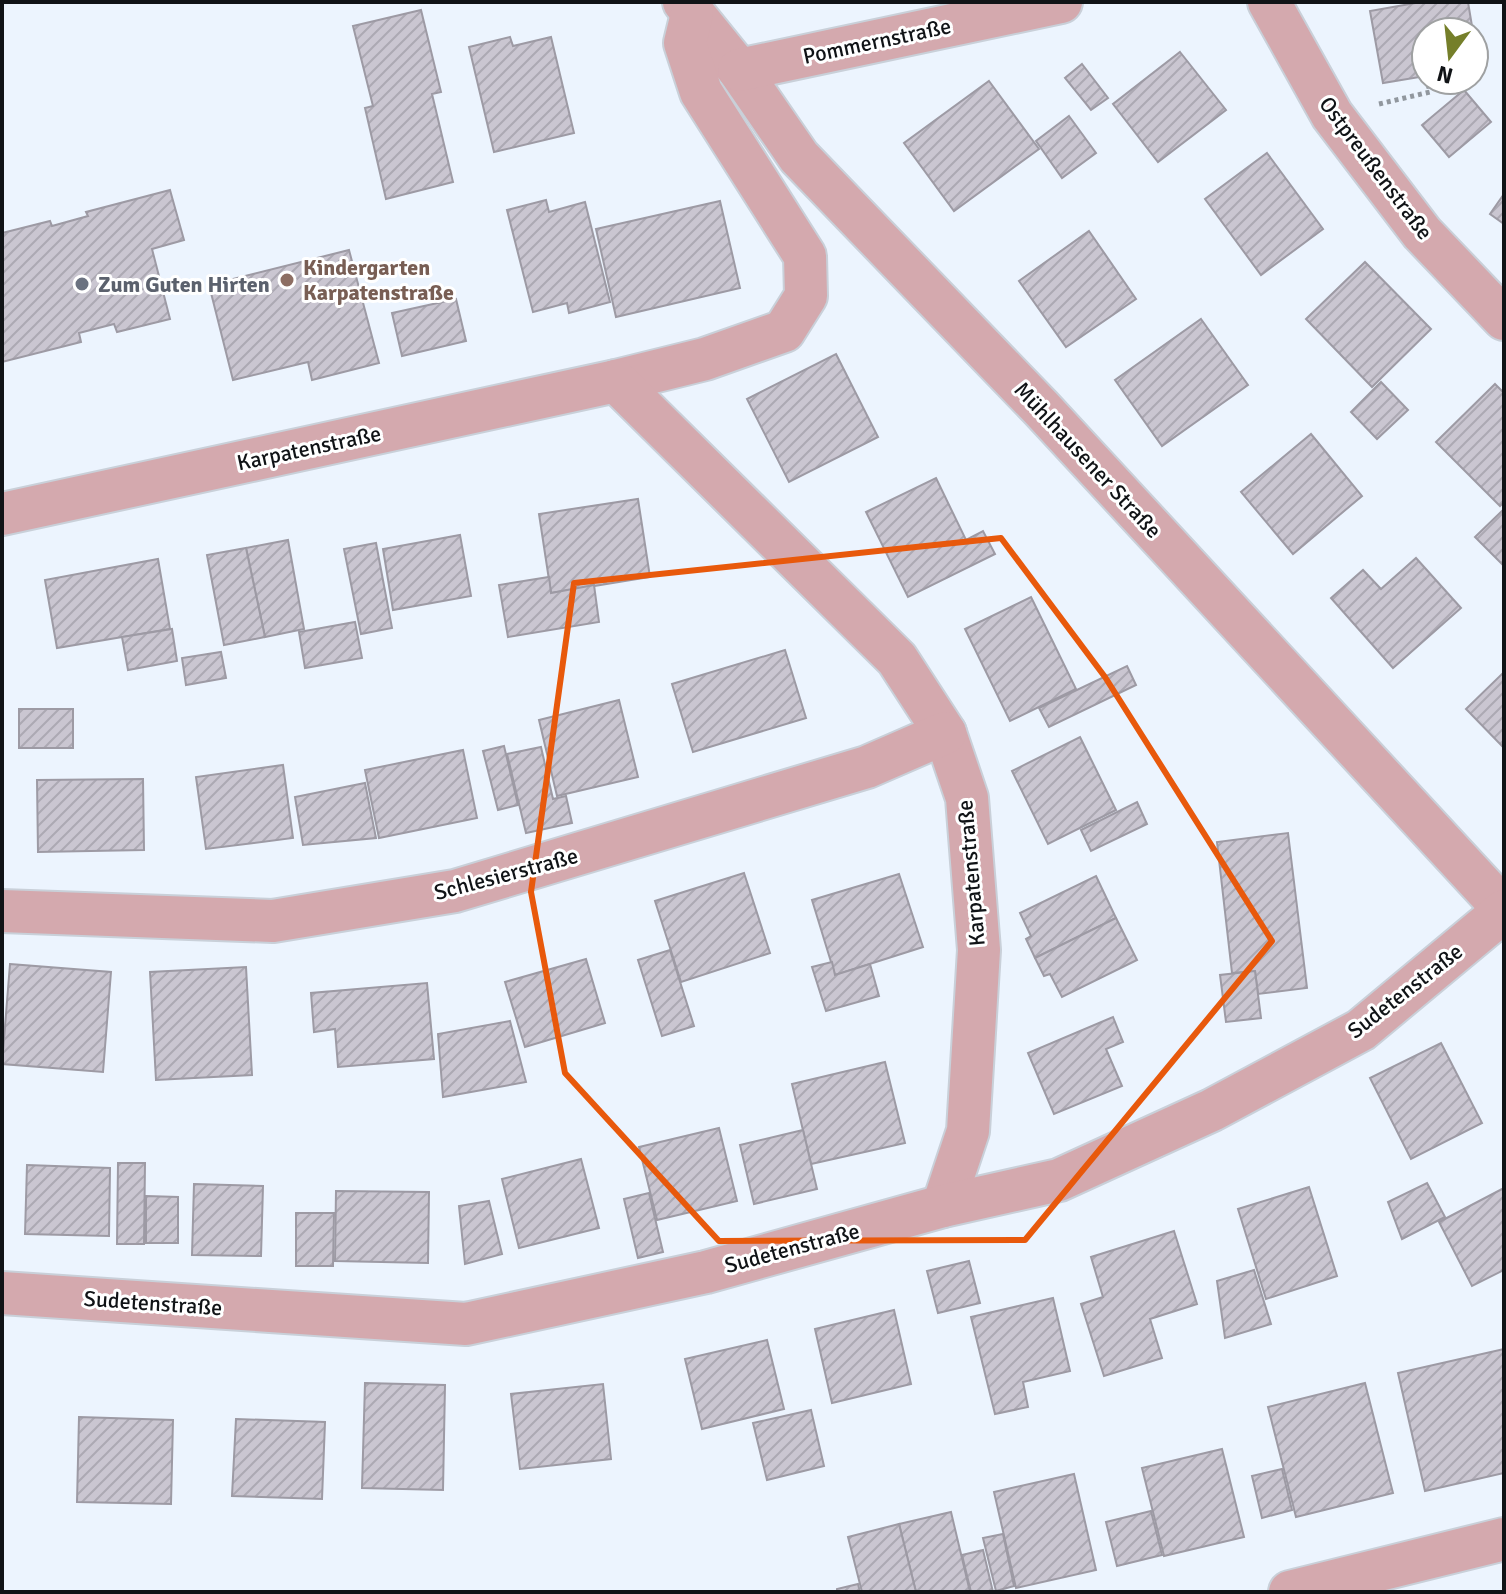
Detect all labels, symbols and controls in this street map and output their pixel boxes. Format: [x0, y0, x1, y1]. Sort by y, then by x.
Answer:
street label: Pommernstraße [800, 12, 954, 70]
north arrow [1410, 16, 1490, 96]
text: N [1434, 60, 1456, 90]
street label: Ostpreußenstraße [1313, 91, 1439, 245]
place label: Kindergarten Karpatenstraße [303, 254, 454, 306]
place label: Zum Guten Hirten [98, 271, 270, 298]
marker: Kindergarten Karpatenstraße [278, 271, 296, 289]
marker: Zum Guten Hirten [73, 275, 91, 293]
street label: Mühlhausener Straße [1009, 376, 1167, 544]
street label: Karpatenstraße [234, 420, 384, 476]
street label: Karpatenstraße [951, 799, 991, 947]
street label: Schlesierstraße [431, 842, 581, 906]
street label: Sudetenstraße [1342, 938, 1468, 1044]
street label: Sudetenstraße [722, 1217, 862, 1279]
street label: Sudetenstraße [83, 1285, 223, 1321]

